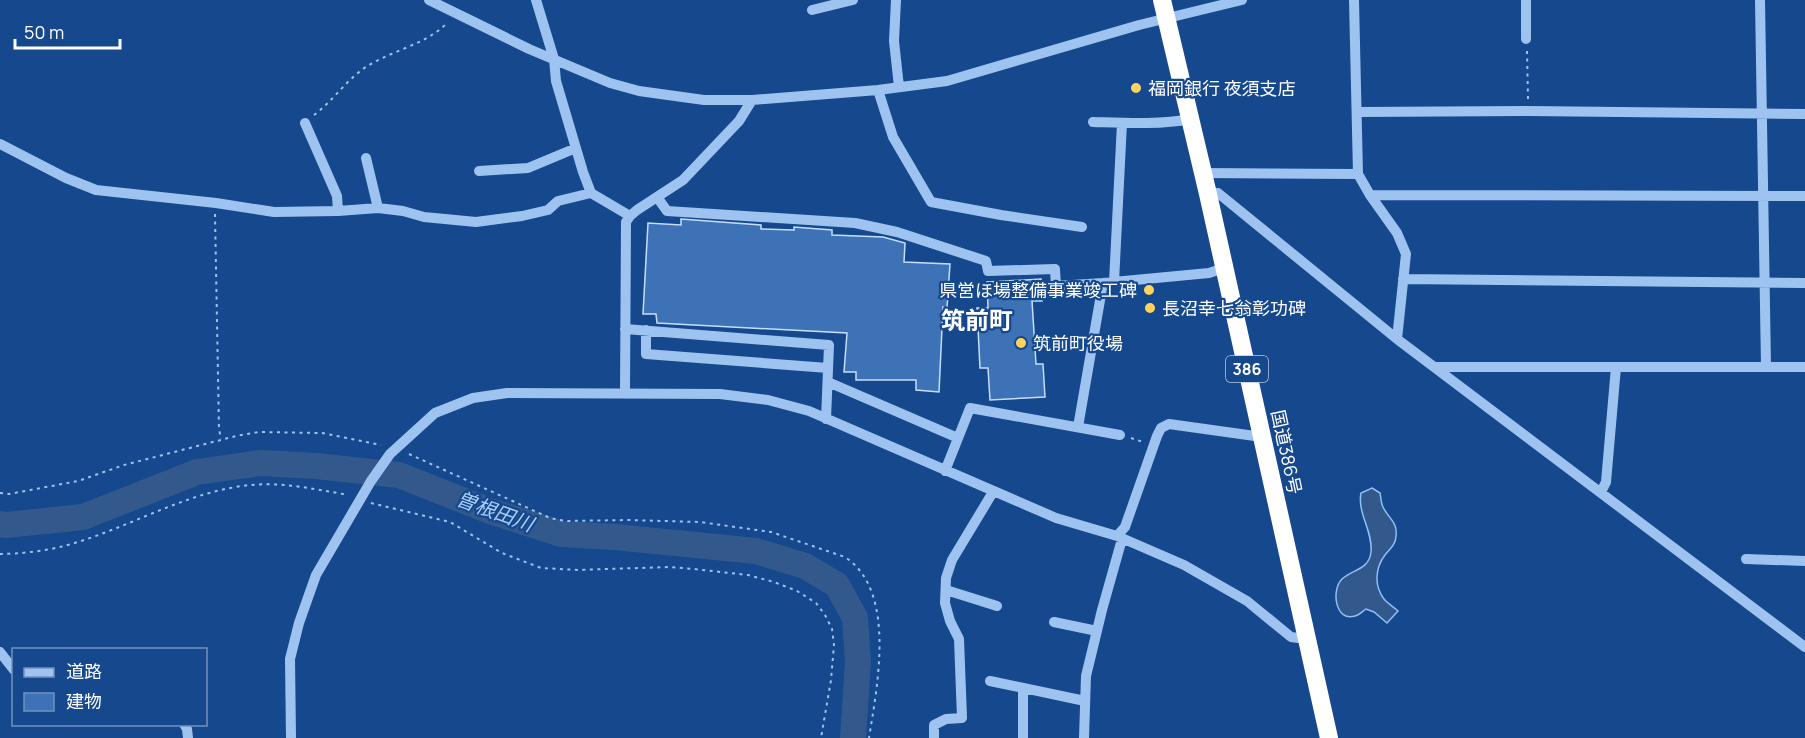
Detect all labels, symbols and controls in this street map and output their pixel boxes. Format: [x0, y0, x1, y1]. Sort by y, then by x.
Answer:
scale bar [15, 12, 120, 50]
text: 50 m [24, 20, 64, 44]
place label: 福岡銀行 夜須支店 [1148, 76, 1296, 100]
marker: 福岡銀行 夜須支店 [1129, 81, 1143, 95]
place label: 県営ほ場整備事業竣工碑 [939, 278, 1137, 302]
marker: 県営ほ場整備事業竣工碑 [1142, 283, 1156, 297]
place label: 長沼幸七翁彰功碑 [1162, 296, 1306, 320]
marker: 長沼幸七翁彰功碑 [1143, 301, 1157, 315]
district label: 筑前町 [941, 303, 1013, 336]
place label: 筑前町役場 [1033, 331, 1123, 355]
marker: 筑前町役場 [1014, 336, 1028, 350]
road number: 386 [1226, 356, 1268, 382]
street label: 国道386号 [1266, 408, 1308, 496]
water label: 曽根田川 [453, 485, 539, 538]
legend [12, 648, 207, 726]
text: 道路 [66, 659, 102, 683]
text: 建物 [66, 689, 102, 713]

